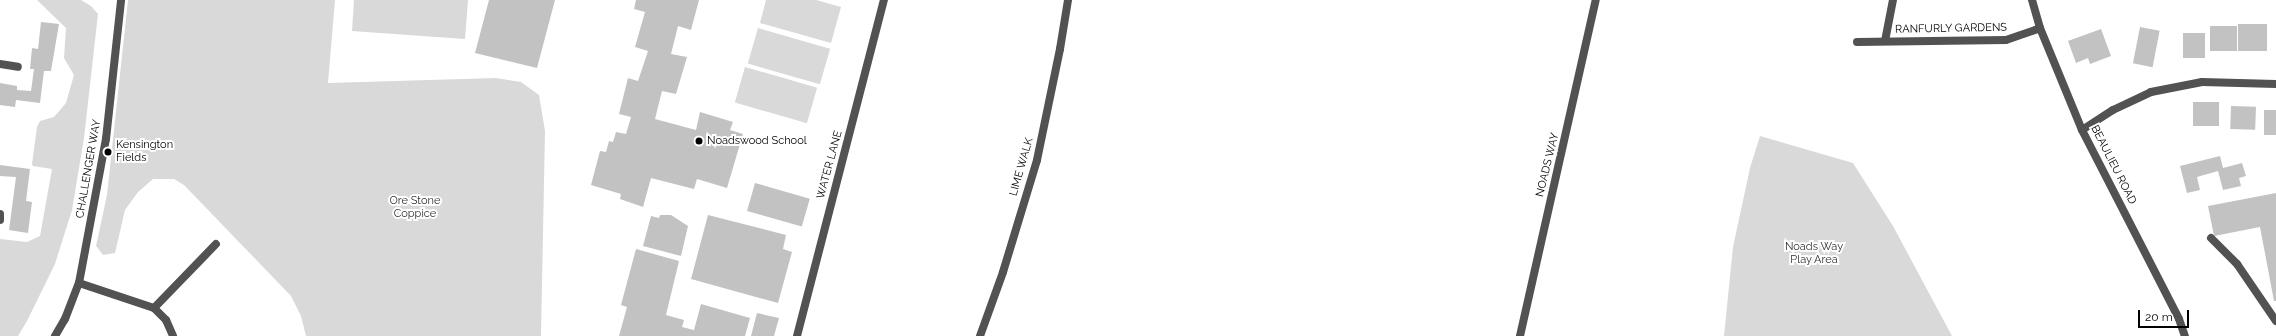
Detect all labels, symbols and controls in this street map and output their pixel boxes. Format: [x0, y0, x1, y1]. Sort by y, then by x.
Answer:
street label: RANFURLY GARDENS [1895, 21, 2007, 37]
street label: CHALLENGER WAY [74, 118, 104, 220]
street label: BEAULIEU ROAD [2087, 123, 2139, 207]
street label: WATER LANE [815, 129, 845, 201]
street label: NOADS WAY [1534, 131, 1562, 199]
place label: Noadswood School [707, 134, 807, 148]
marker: Noadswood School [694, 136, 704, 146]
street label: LIME WALK [1007, 136, 1037, 198]
place label: Kensington Fields [116, 139, 173, 165]
marker: Kensington Fields [103, 147, 113, 157]
park label: Ore Stone Coppice [390, 195, 440, 221]
park label: Noads Way Play Area [1785, 241, 1843, 267]
scale bar [2140, 302, 2191, 328]
text: 20 m [2145, 310, 2173, 324]

